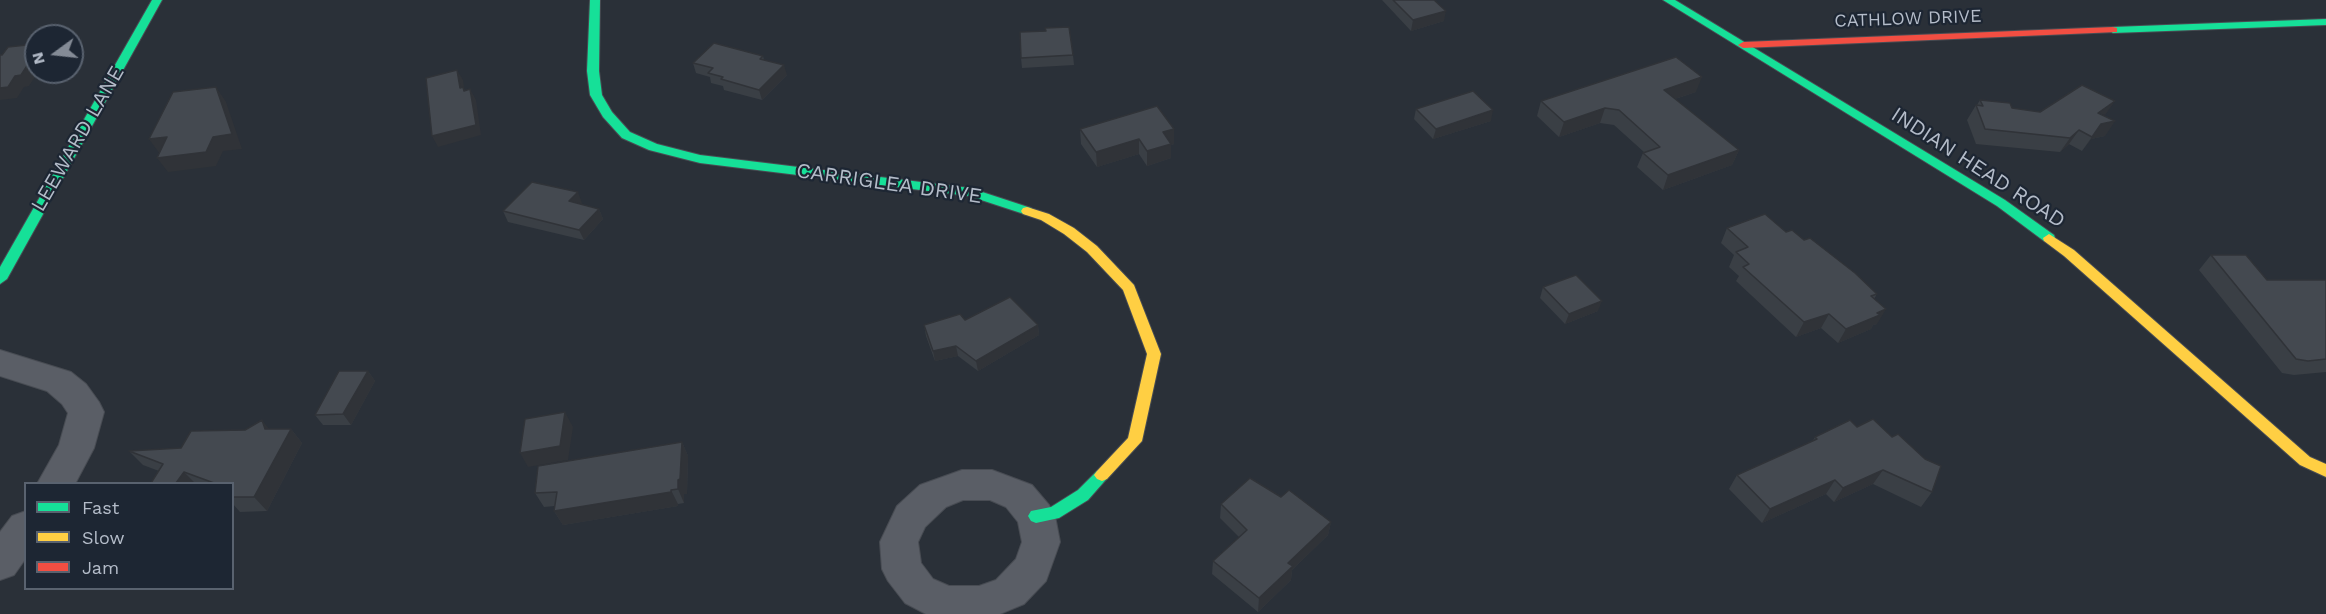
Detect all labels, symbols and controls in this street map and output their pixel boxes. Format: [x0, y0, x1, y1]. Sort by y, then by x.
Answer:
street label: CATHLOW DRIVE [1834, 6, 1982, 32]
north arrow [24, 24, 84, 84]
text: N [27, 50, 49, 66]
street label: LEEWARD LANE [26, 62, 130, 216]
street label: INDIAN HEAD ROAD [1886, 102, 2070, 234]
street label: CARRIGLEA DRIVE [795, 159, 983, 209]
legend [24, 482, 234, 590]
text: Fast [82, 497, 119, 518]
text: Slow [82, 527, 125, 548]
text: Jam [82, 557, 119, 578]

